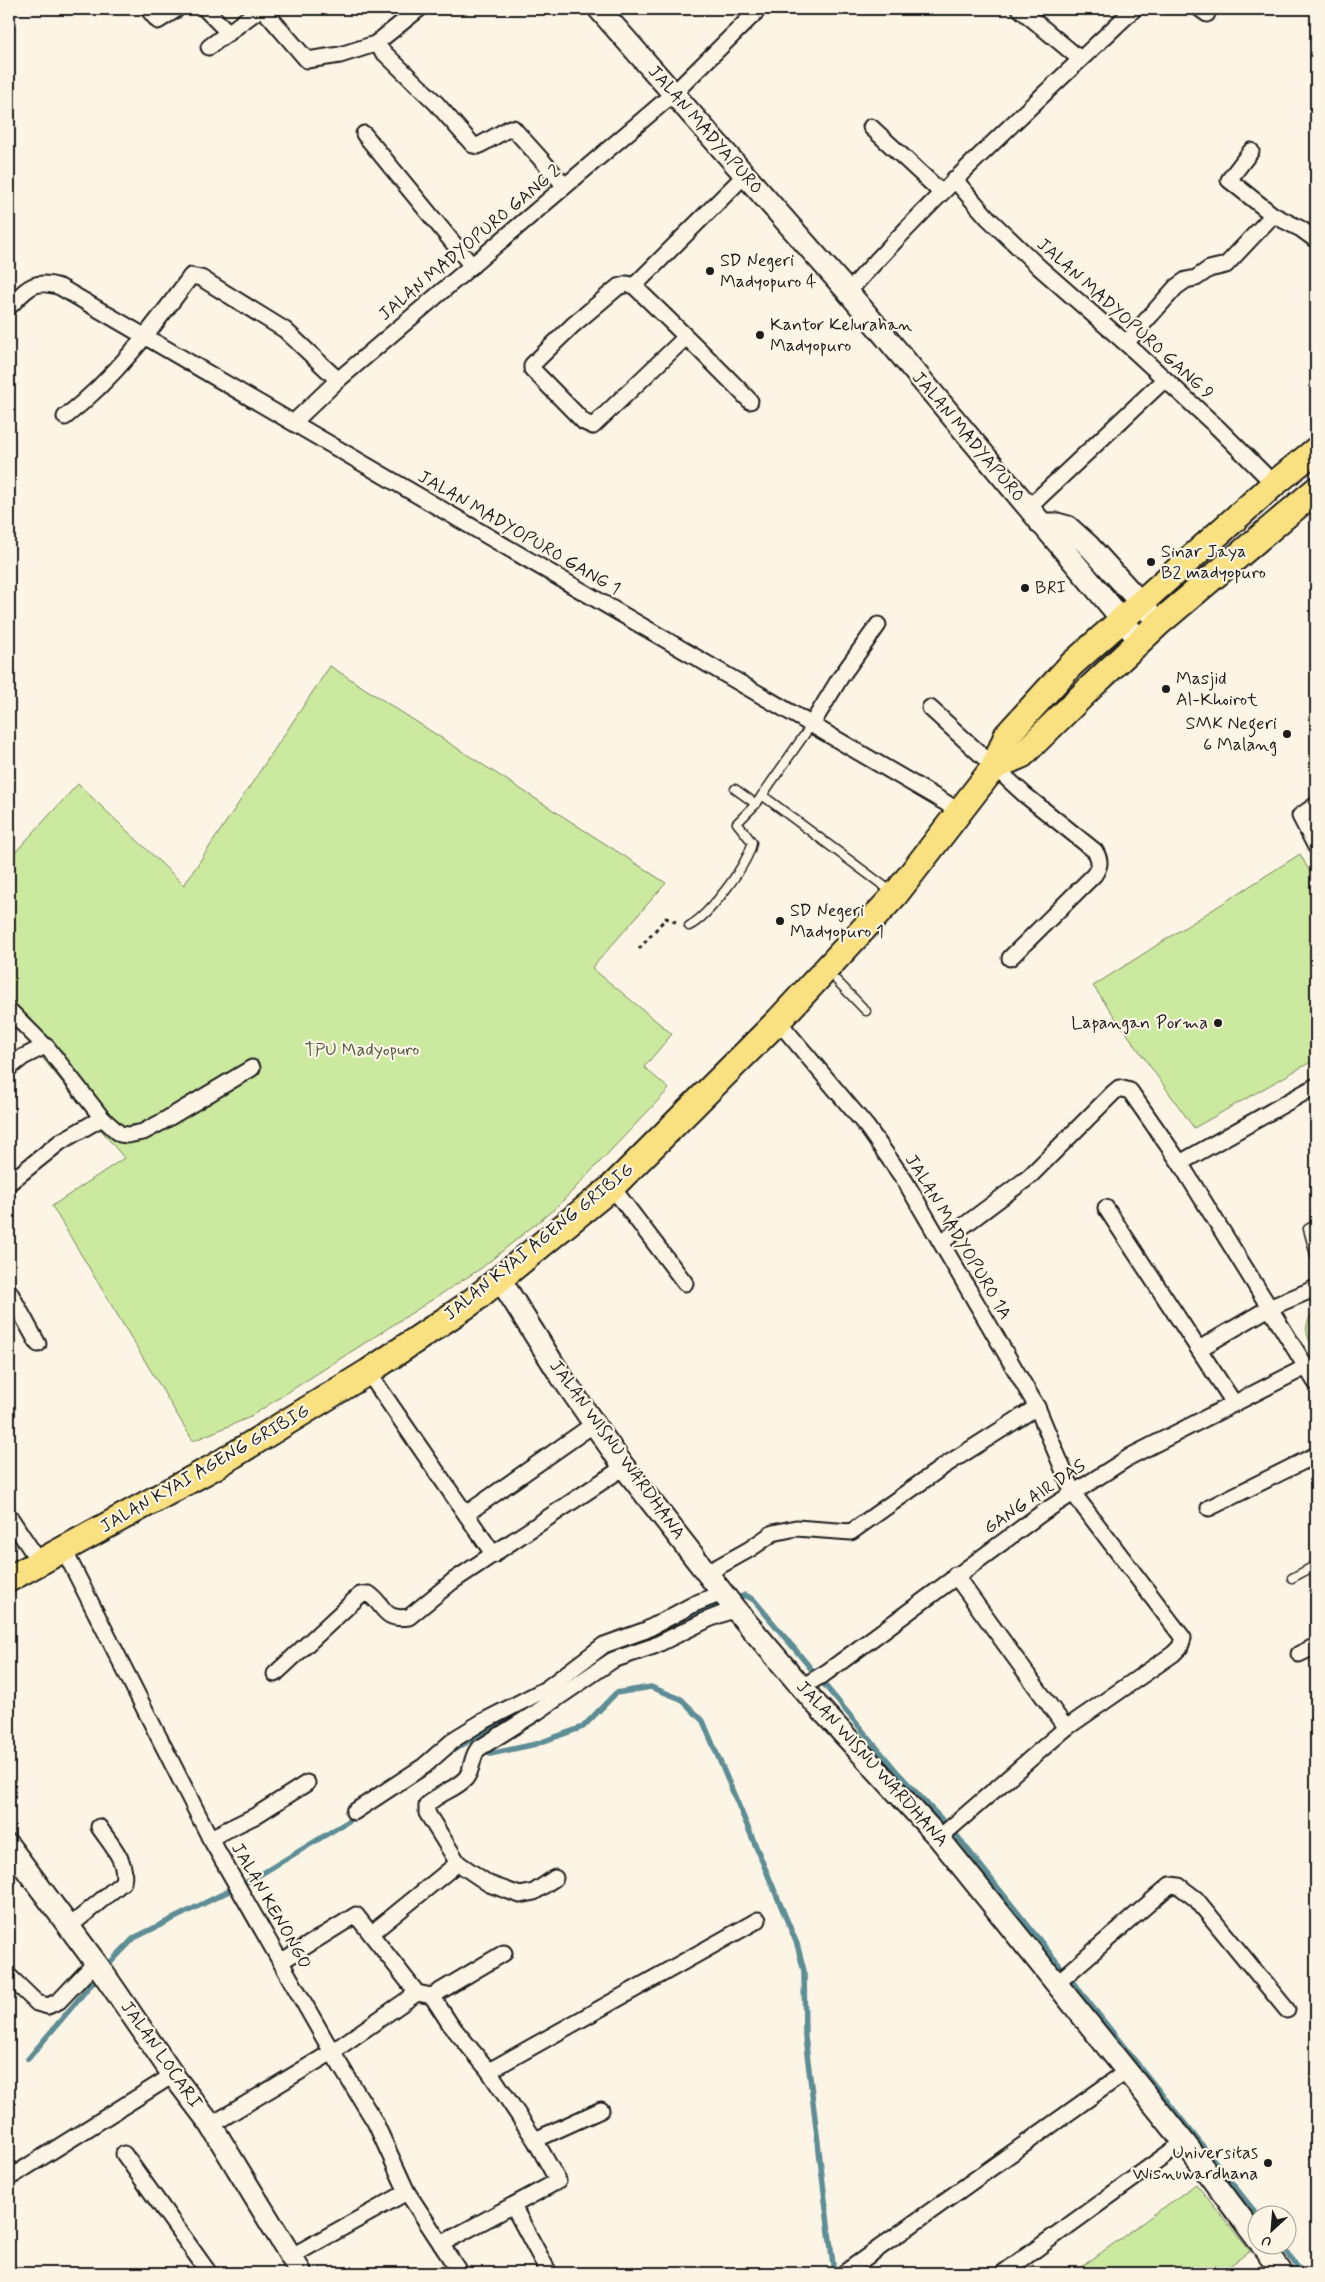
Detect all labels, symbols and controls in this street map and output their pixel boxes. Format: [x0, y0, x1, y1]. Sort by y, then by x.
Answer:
street label: JALAN MADYAPURO [642, 60, 768, 200]
street label: JALAN MADYOPURO GANG 2 [374, 160, 566, 326]
street label: JALAN MADYOPURO GANG 9 [1031, 233, 1219, 405]
place label: SD Negeri Madyopuro 4 [720, 249, 817, 294]
marker: SD Negeri Madyopuro 4 [704, 265, 716, 277]
place label: Kantor Kelurahan Madyopuro [770, 313, 912, 358]
marker: Kantor Kelurahan Madyopuro [754, 329, 766, 341]
street label: JALAN MADYAPURO [906, 367, 1030, 507]
street label: JALAN MADYOPURO GANG 1 [413, 465, 625, 601]
place label: Sinar Jaya B2 madyopuro [1161, 540, 1266, 585]
marker: Sinar Jaya B2 madyopuro [1145, 556, 1157, 568]
place label: BRI [1035, 576, 1066, 600]
marker: BRI [1019, 582, 1031, 594]
place label: Masjid Al-Khoirot [1176, 667, 1258, 712]
marker: Masjid Al-Khoirot [1160, 683, 1172, 695]
place label: SMK Negeri 6 Malang [1185, 712, 1277, 757]
marker: SMK Negeri 6 Malang [1281, 728, 1293, 740]
place label: SD Negeri Madyopuro 1 [790, 899, 884, 944]
marker: SD Negeri Madyopuro 1 [774, 915, 786, 927]
place label: Lapangan Porma [1071, 1011, 1208, 1035]
marker: Lapangan Porma [1212, 1017, 1224, 1029]
park label: TPU Madyopuro [305, 1038, 419, 1062]
street label: JALAN MADYOPURO 1A [899, 1150, 1017, 1324]
street label: JALAN KYAI AGENG GRIBIG [439, 1158, 639, 1326]
street label: JALAN WISNU WARDHANA [544, 1355, 690, 1545]
street label: JALAN KYAI AGENG GRIBIG [96, 1399, 314, 1539]
street label: GANG AIR DAS [979, 1454, 1091, 1540]
street label: JALAN WISNU WARDHANA [791, 1676, 953, 1852]
street label: JALAN KENONGO [225, 1839, 317, 1973]
street label: JALAN LOCARI [115, 1996, 207, 2114]
place label: Universitas Wisnuwardhana [1132, 2141, 1258, 2186]
marker: Universitas Wisnuwardhana [1262, 2157, 1274, 2169]
north arrow [1248, 2204, 1298, 2254]
text: U [1259, 2231, 1275, 2251]

